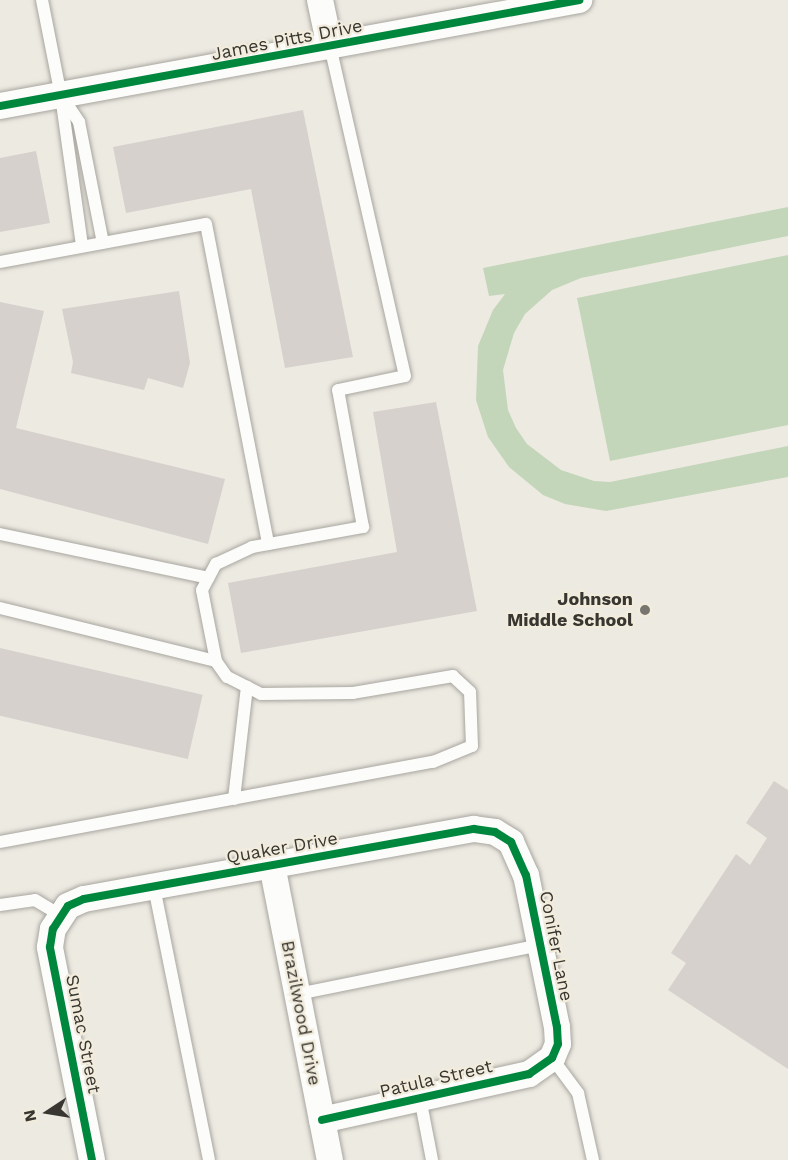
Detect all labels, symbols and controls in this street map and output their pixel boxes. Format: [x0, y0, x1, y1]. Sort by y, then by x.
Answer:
street label: James Pitts Drive [210, 15, 364, 65]
place label: Johnson Middle School [507, 589, 633, 632]
marker: Johnson Middle School [638, 603, 652, 617]
street label: Quaker Drive [224, 828, 340, 868]
street label: Conifer Lane [535, 889, 577, 1003]
street label: Brazilwood Drive [276, 939, 326, 1087]
street label: Sumac Street [61, 973, 105, 1095]
street label: Patula Street [377, 1055, 495, 1103]
north arrow [18, 1082, 78, 1142]
text: N [19, 1108, 40, 1124]

